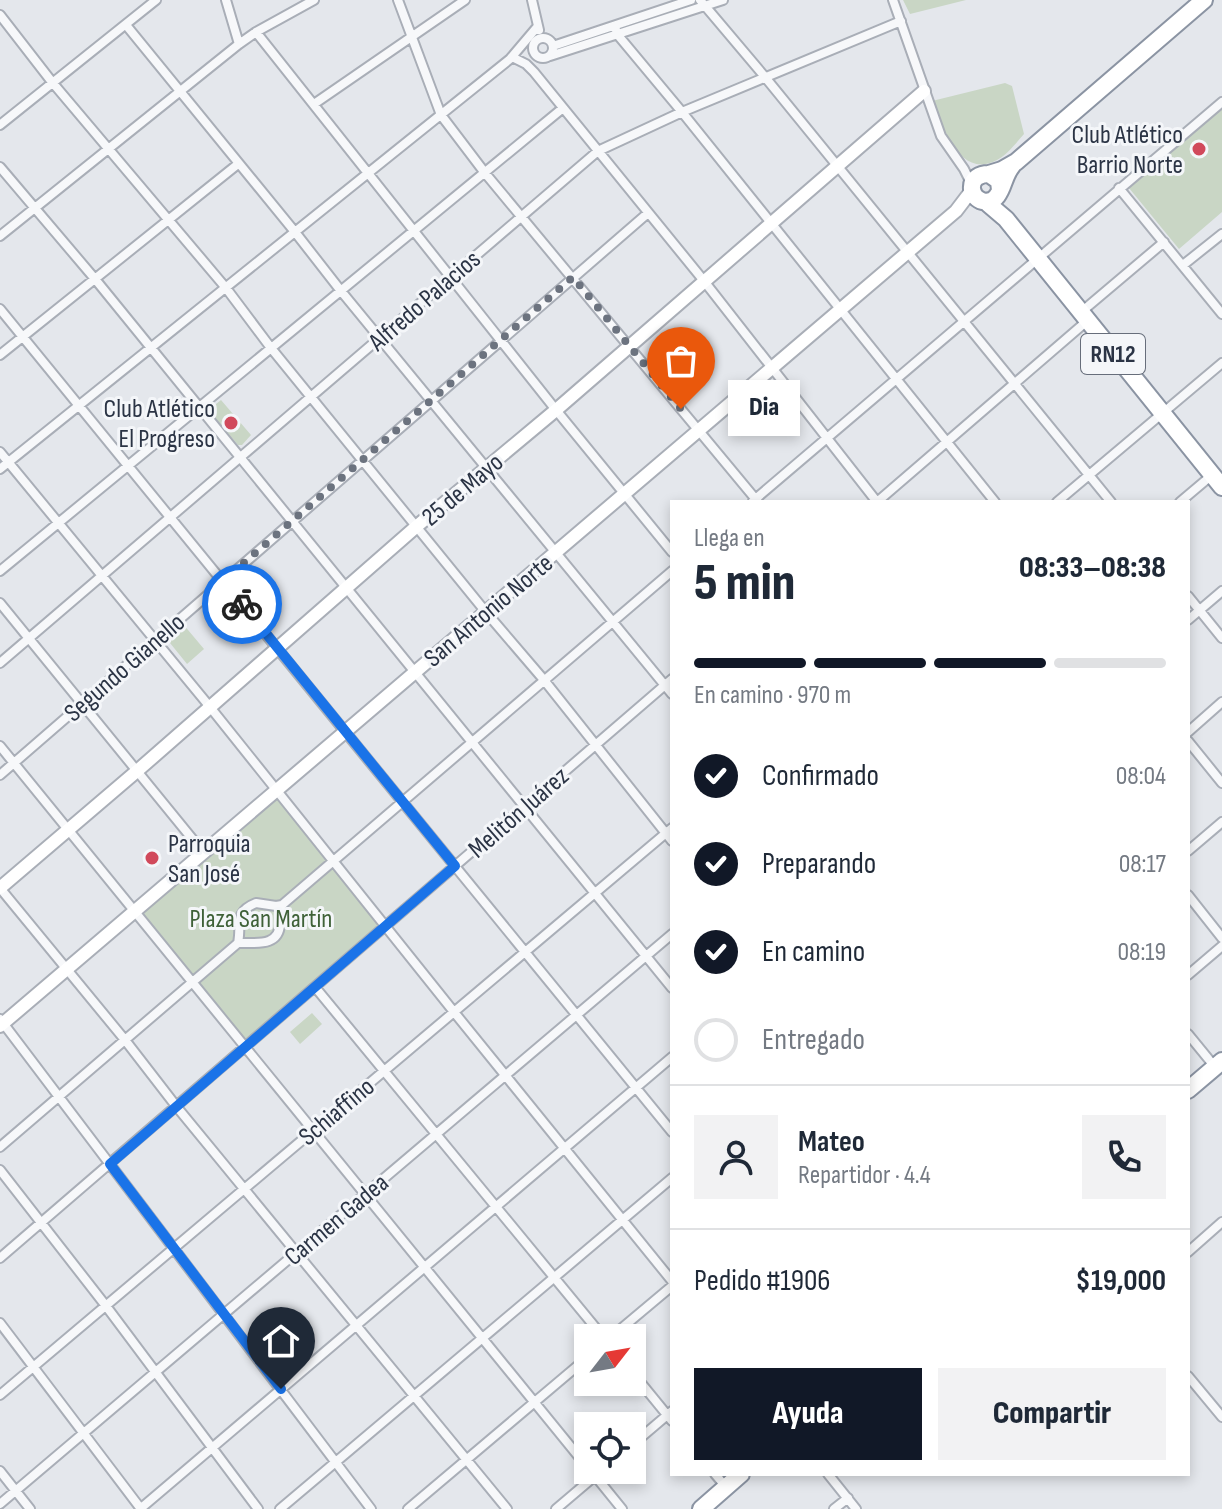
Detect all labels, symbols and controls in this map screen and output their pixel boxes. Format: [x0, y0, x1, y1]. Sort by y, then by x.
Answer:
place label: Club Atlético Barrio Norte [1072, 120, 1183, 181]
marker: Club Atlético Barrio Norte [1190, 140, 1208, 158]
street label: Alfredo Palacios [362, 244, 487, 359]
pin [647, 327, 715, 409]
road number: RN12 [1081, 334, 1145, 374]
icon: bag [659, 339, 703, 383]
callout: Dia [729, 381, 801, 437]
text: Dia [749, 392, 779, 423]
place label: Club Atlético El Progreso [104, 394, 215, 455]
marker: Club Atlético El Progreso [222, 414, 240, 432]
street label: 25 de Mayo [416, 447, 510, 533]
text: Llega en [694, 523, 765, 554]
street label: San Antonio Norte [418, 548, 560, 674]
text: 08:33–08:38 [1019, 550, 1166, 586]
text: 5 min [694, 552, 795, 615]
courier [202, 564, 282, 644]
icon: bike [220, 582, 264, 626]
street label: Segundo Gianello [58, 607, 192, 729]
text: En camino · 970 m [694, 680, 851, 711]
icon: check [694, 754, 738, 798]
text: Confirmado [762, 758, 879, 794]
street label: Melitón Juárez [462, 761, 576, 865]
text: 08:04 [1116, 761, 1166, 792]
place label: Parroquia San José [168, 829, 250, 890]
icon: check [694, 842, 738, 886]
text: Preparando [762, 846, 876, 882]
marker: Parroquia San José [143, 849, 161, 867]
text: 08:17 [1119, 849, 1166, 880]
park label: Plaza San Martín [190, 904, 332, 935]
icon: check [694, 930, 738, 974]
text: En camino [762, 934, 865, 970]
text: 08:19 [1117, 937, 1166, 968]
text: Entregado [762, 1022, 865, 1058]
street label: Schiaffino [293, 1072, 381, 1153]
button: person [694, 1115, 778, 1199]
button: phone [1082, 1115, 1166, 1199]
text: Mateo [798, 1124, 865, 1160]
text: Repartidor · 4.4 [798, 1160, 931, 1191]
street label: Carmen Gadea [279, 1168, 395, 1273]
text: Pedido #1906 [694, 1263, 831, 1299]
text: $19,000 [1076, 1263, 1166, 1299]
pin [247, 1307, 315, 1389]
icon: home [259, 1319, 303, 1363]
north arrow [574, 1324, 646, 1396]
map controls [574, 1324, 646, 1484]
button: Ayuda [694, 1368, 922, 1460]
button: Compartir [938, 1368, 1166, 1460]
button: locate [574, 1412, 646, 1484]

